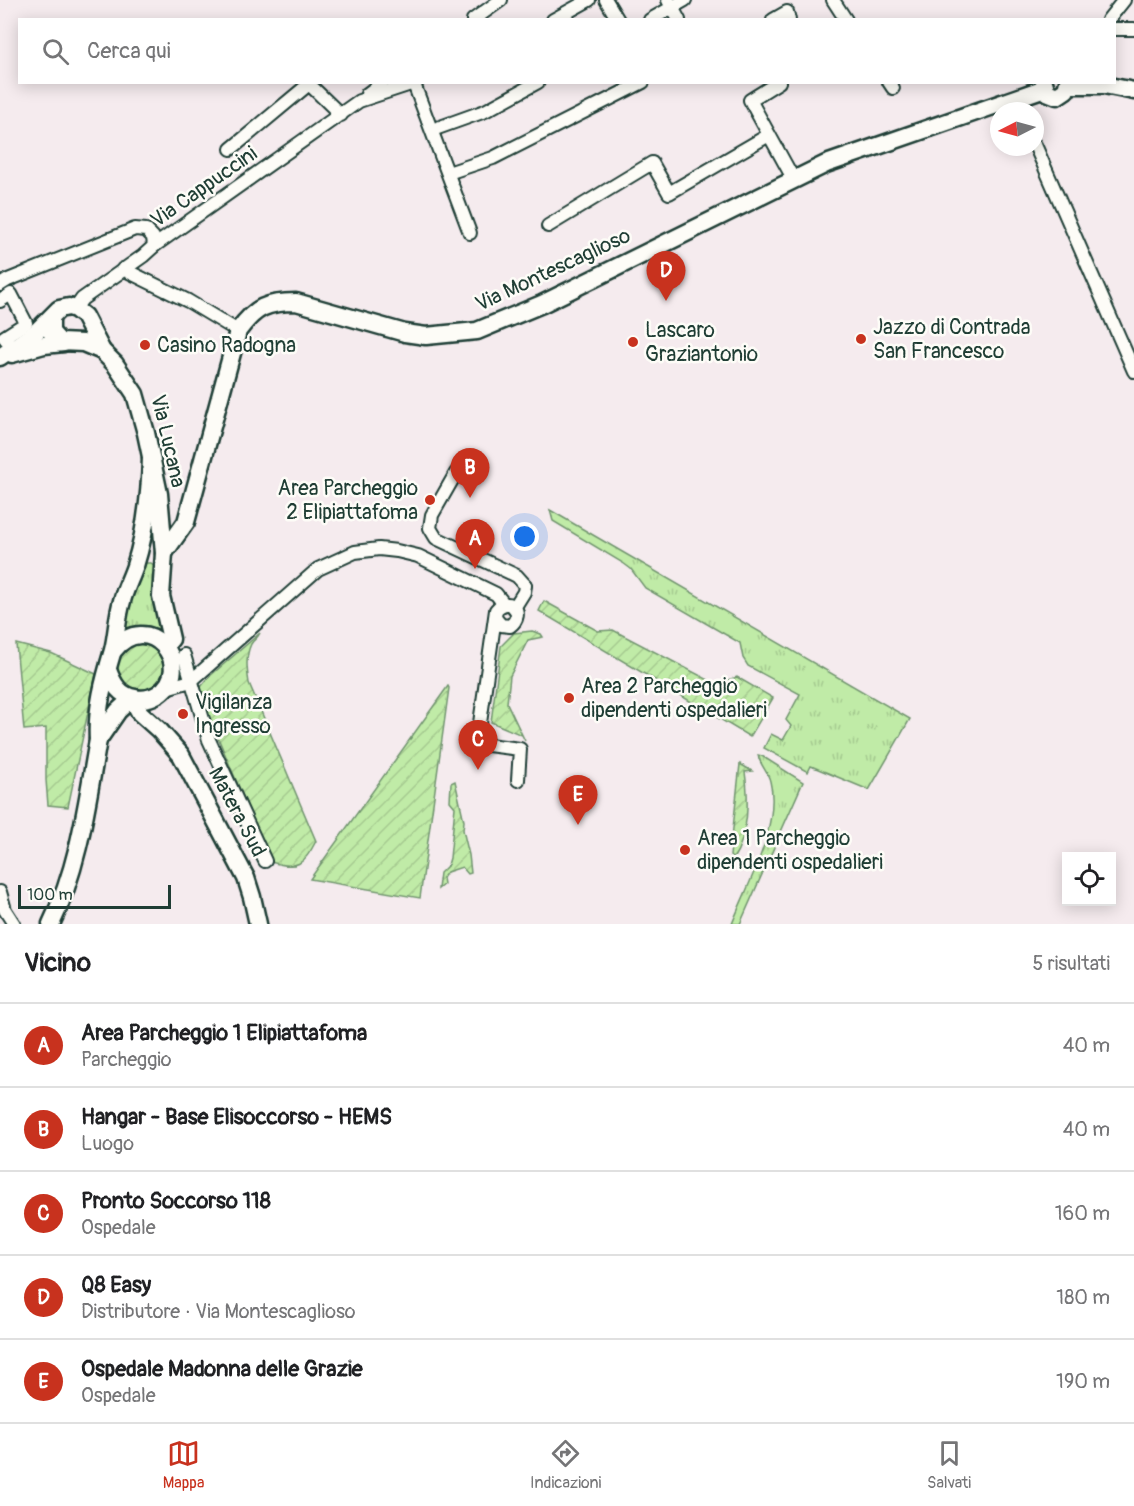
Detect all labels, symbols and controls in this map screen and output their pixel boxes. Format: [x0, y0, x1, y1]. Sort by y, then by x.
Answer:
search box [18, 18, 1116, 84]
icon: search [39, 35, 72, 68]
text: Cerca qui [87, 37, 171, 65]
north arrow [990, 102, 1044, 156]
street label: Via Cappuccini [145, 140, 263, 234]
street label: Via Montescaglioso [471, 222, 635, 318]
pin: D [646, 252, 686, 301]
place label: Jazzo di Contrada San Francesco [873, 314, 1031, 365]
place label: Lascaro Graziantonio [645, 317, 758, 368]
place label: Casino Radogna [157, 332, 296, 359]
marker: Jazzo di Contrada San Francesco [854, 332, 868, 346]
marker: Lascaro Graziantonio [626, 335, 640, 349]
marker: Casino Radogna [138, 338, 152, 352]
street label: Via Lucana [144, 392, 192, 490]
pin: B [450, 448, 490, 498]
place label: Area Parcheggio 2 Elipiattafoma [278, 475, 418, 526]
marker: Area Parcheggio 2 Elipiattafoma [423, 493, 437, 507]
pin: A [456, 520, 494, 569]
your location [510, 522, 539, 551]
place label: Area 2 Parcheggio dipendenti ospedalieri [581, 673, 767, 724]
place label: Vigilanza Ingresso [195, 689, 272, 740]
marker: Area 2 Parcheggio dipendenti ospedalieri [562, 691, 576, 705]
marker: Vigilanza Ingresso [176, 707, 190, 721]
pin: C [458, 720, 498, 770]
street label: Matera Sud [202, 762, 272, 862]
pin: E [558, 776, 598, 825]
place label: Area 1 Parcheggio dipendenti ospedalieri [697, 825, 883, 876]
marker: Area 1 Parcheggio dipendenti ospedalieri [678, 843, 692, 857]
map controls [1062, 852, 1116, 906]
button: locate [1062, 852, 1116, 906]
scale bar [18, 882, 171, 910]
text: 100 m [27, 885, 73, 905]
text: Vicino [24, 947, 91, 979]
text: 5 risultati [1032, 951, 1110, 976]
text: Area Parcheggio 1 Elipiattafoma [81, 1019, 367, 1047]
text: A [37, 1033, 50, 1058]
text: 40 m [1063, 1033, 1110, 1058]
text: Parcheggio [81, 1047, 172, 1072]
text: Hangar - Base Elisoccorso - HEMS [81, 1103, 392, 1131]
text: B [38, 1117, 49, 1142]
text: 40 m [1063, 1117, 1110, 1142]
text: Luogo [81, 1131, 134, 1156]
text: Pronto Soccorso 118 [81, 1187, 271, 1215]
text: C [37, 1201, 50, 1226]
text: 160 m [1055, 1201, 1110, 1226]
text: Ospedale [81, 1215, 156, 1240]
text: Q8 Easy [81, 1271, 151, 1299]
text: D [37, 1285, 50, 1310]
text: 180 m [1056, 1285, 1110, 1310]
text: Distributore · Via Montescaglioso [81, 1299, 356, 1324]
text: Ospedale Madonna delle Grazie [81, 1355, 363, 1383]
text: E [38, 1369, 49, 1394]
text: 190 m [1056, 1369, 1110, 1394]
text: Ospedale [81, 1383, 156, 1408]
tab: Mappa [163, 1437, 204, 1493]
tab: Indicazioni [530, 1437, 601, 1493]
tab: Salvati [927, 1437, 971, 1493]

